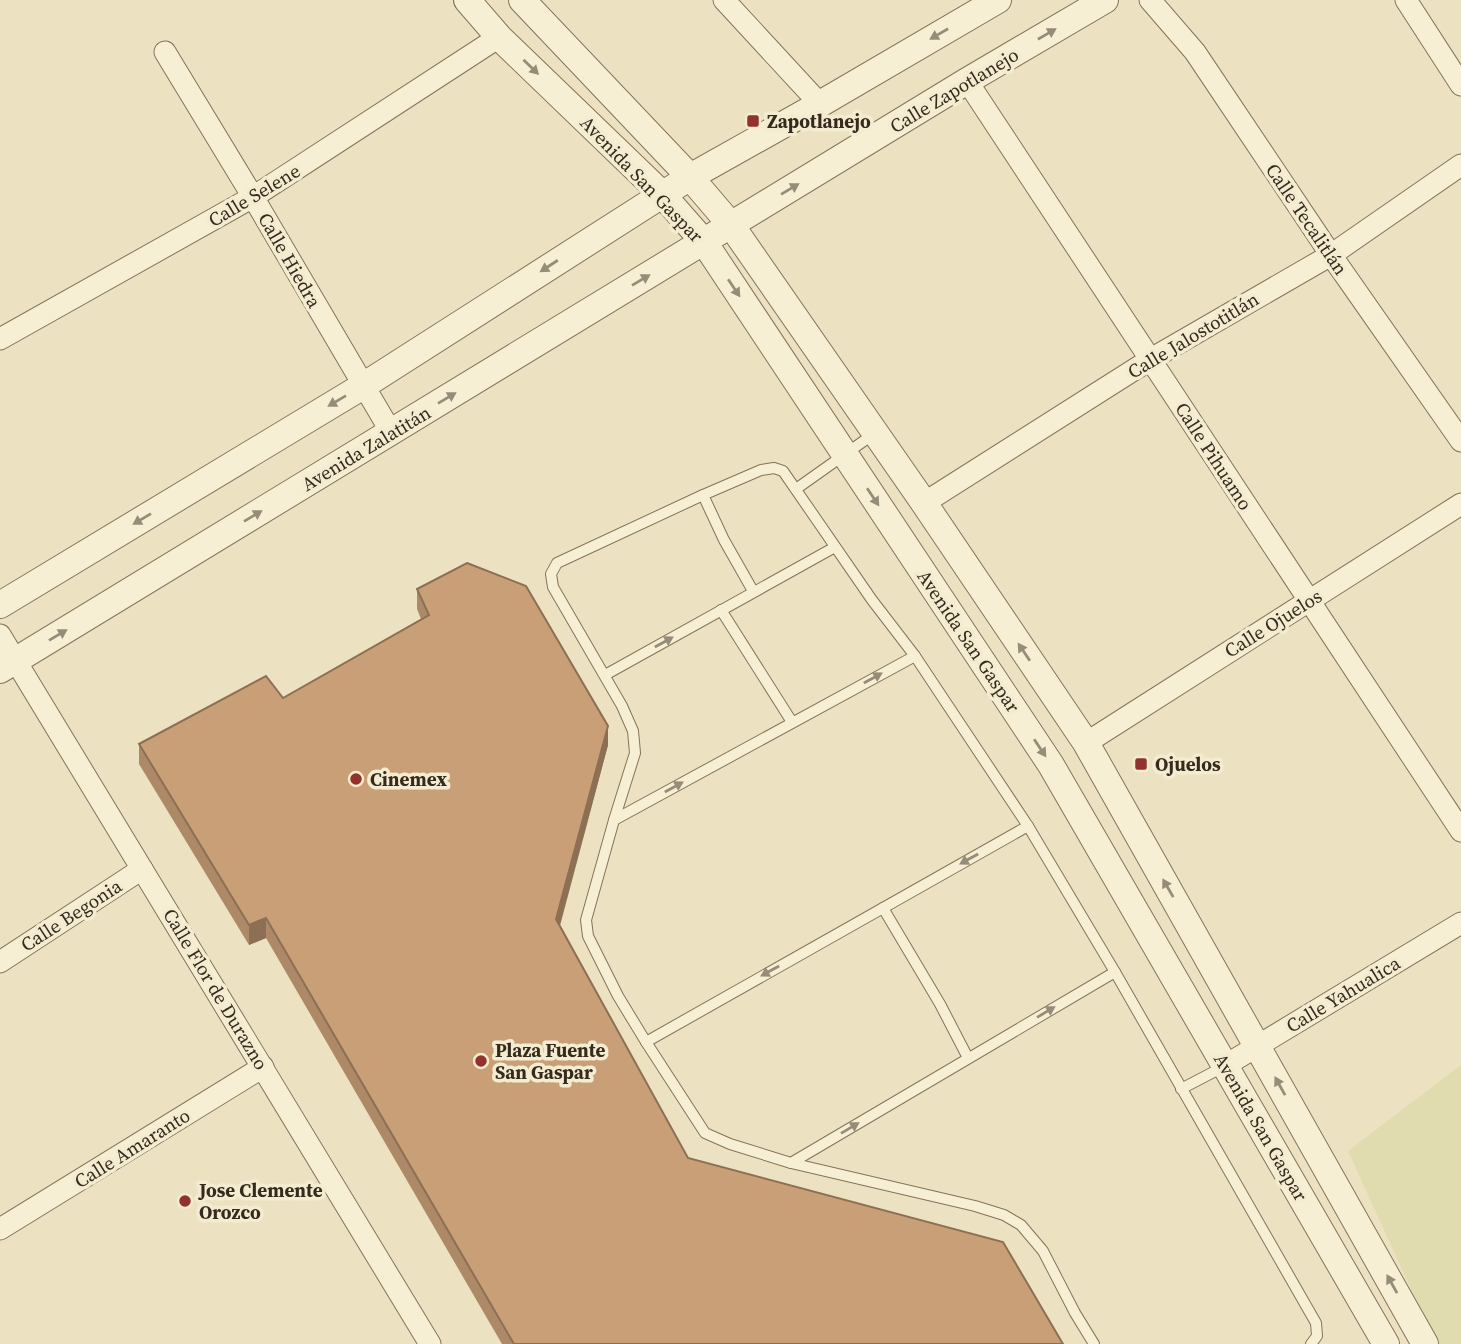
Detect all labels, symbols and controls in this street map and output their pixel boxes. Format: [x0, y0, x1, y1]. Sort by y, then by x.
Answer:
one-way arrow [929, 28, 949, 40]
one-way arrow [1038, 28, 1057, 40]
street label: Calle Zapotlanejo [885, 41, 1023, 139]
one-way arrow [522, 59, 539, 76]
place label: Zapotlanejo [767, 108, 871, 134]
street label: Avenida San Gaspar [575, 110, 709, 248]
marker: Zapotlanejo [745, 113, 761, 129]
street label: Calle Selene [203, 157, 305, 233]
street label: Calle Tecalitlán [1260, 158, 1354, 280]
one-way arrow [780, 183, 799, 196]
street label: Calle Hiedra [252, 208, 328, 313]
one-way arrow [540, 259, 559, 272]
one-way arrow [632, 274, 651, 286]
one-way arrow [727, 278, 740, 297]
street label: Calle Jalostotitlán [1123, 286, 1263, 384]
one-way arrow [437, 392, 457, 405]
one-way arrow [327, 395, 347, 408]
street label: Calle Pihuamo [1169, 397, 1259, 515]
street label: Avenida Zalatitán [296, 399, 436, 497]
one-way arrow [867, 488, 880, 507]
one-way arrow [243, 510, 262, 523]
one-way arrow [133, 513, 152, 525]
street label: Avenida San Gaspar [912, 565, 1026, 717]
street label: Calle Ojuelos [1219, 583, 1327, 663]
one-way arrow [49, 628, 68, 641]
one-way arrow [655, 636, 674, 648]
one-way arrow [1018, 643, 1031, 662]
one-way arrow [863, 672, 883, 684]
one-way arrow [1033, 739, 1047, 757]
place label: Ojuelos [1155, 751, 1221, 777]
marker: Ojuelos [1133, 756, 1149, 772]
place label: Cinemex [370, 766, 447, 792]
marker: Cinemex [348, 771, 364, 787]
one-way arrow [664, 781, 683, 793]
one-way arrow [959, 853, 978, 865]
street label: Calle Begonia [15, 872, 127, 957]
one-way arrow [1162, 879, 1174, 898]
street label: Calle Flor de Durazno [157, 903, 275, 1075]
street label: Calle Yahualica [1281, 949, 1405, 1038]
one-way arrow [761, 965, 780, 977]
one-way arrow [1037, 1006, 1056, 1019]
place label: Plaza Fuente San Gaspar [495, 1037, 605, 1085]
street label: Avenida San Gaspar [1208, 1048, 1314, 1206]
marker: Plaza Fuente San Gaspar [473, 1053, 489, 1069]
one-way arrow [1274, 1077, 1286, 1096]
street label: Calle Amaranto [69, 1102, 195, 1194]
one-way arrow [841, 1122, 860, 1134]
place label: Jose Clemente Orozco [198, 1177, 323, 1225]
marker: Jose Clemente Orozco [177, 1193, 193, 1209]
one-way arrow [1386, 1275, 1398, 1294]

